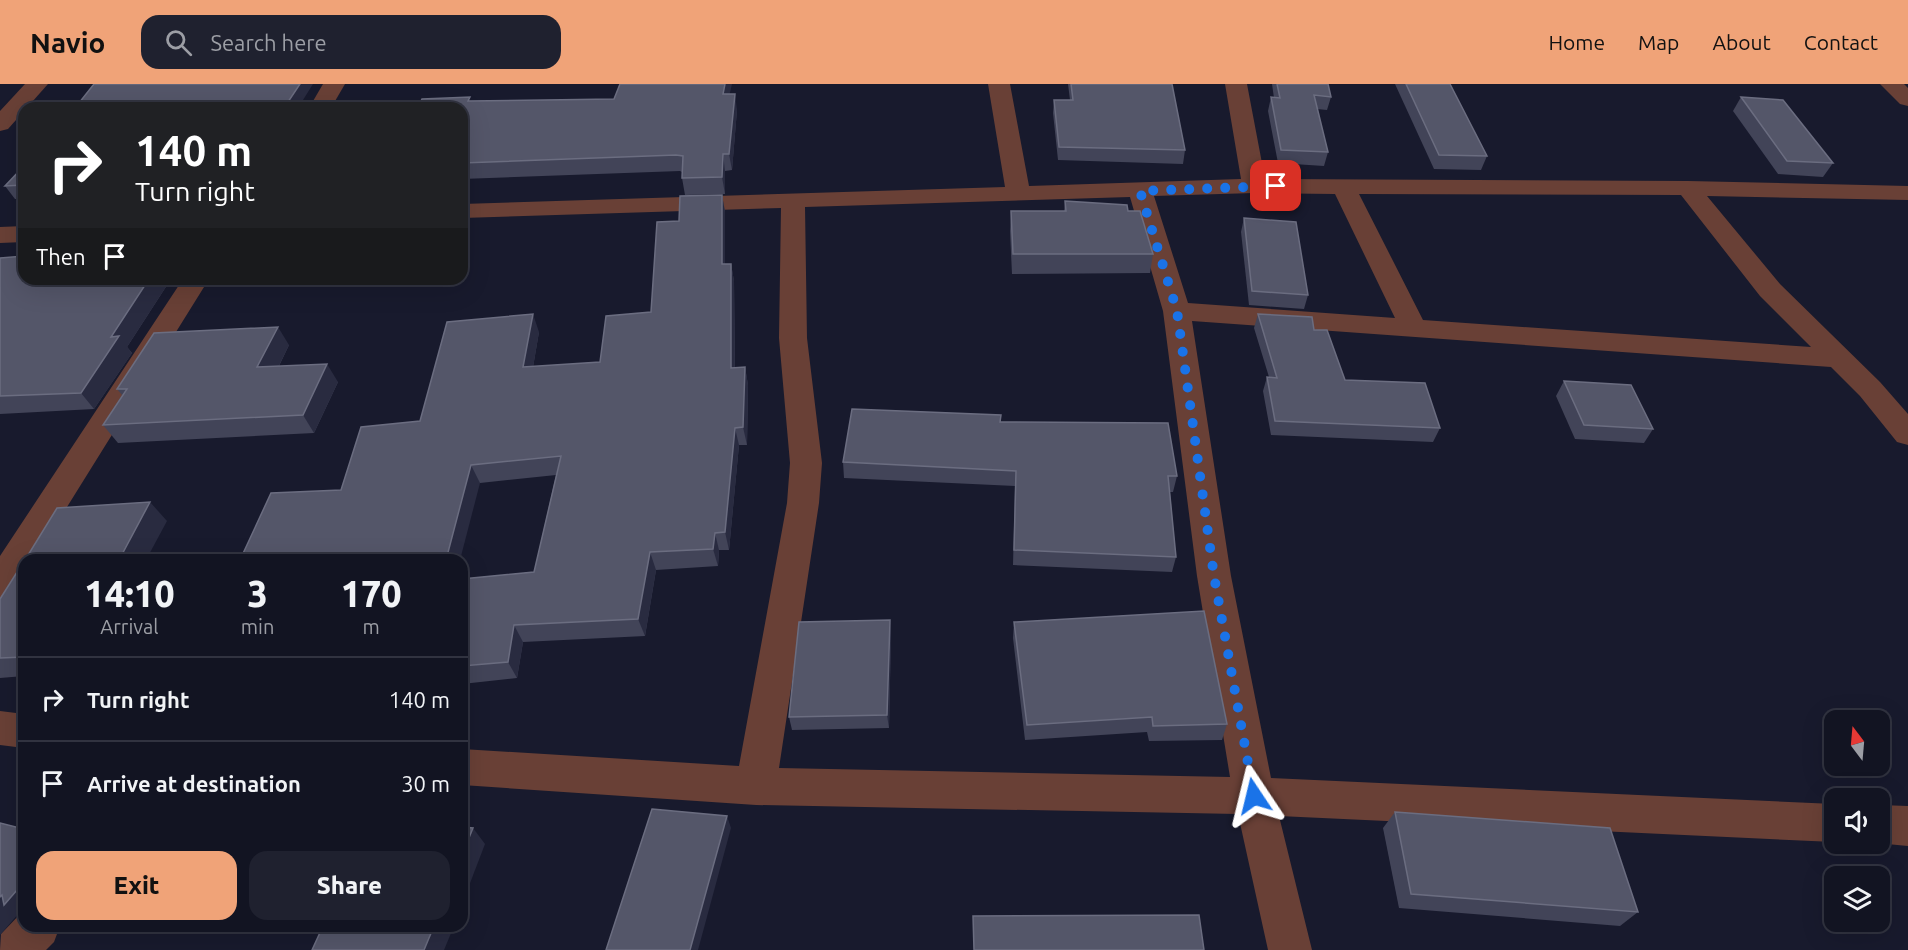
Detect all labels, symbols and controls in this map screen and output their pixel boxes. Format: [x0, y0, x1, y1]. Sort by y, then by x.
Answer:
search box [141, 15, 561, 69]
icon: search [162, 26, 195, 59]
text: Navio [30, 27, 105, 58]
text: Search here [210, 30, 327, 55]
text: Home [1548, 30, 1605, 54]
text: Map [1638, 30, 1679, 54]
text: About [1712, 30, 1771, 54]
text: Contact [1804, 30, 1878, 54]
icon: right [36, 126, 114, 204]
text: 140 m [135, 127, 252, 174]
pin [1250, 160, 1301, 211]
icon: arrive [1259, 169, 1292, 202]
text: Turn right [135, 176, 255, 206]
icon: arrive [98, 240, 131, 273]
text: Then [36, 244, 86, 269]
text: 14:10 [84, 573, 174, 614]
text: 3 [247, 573, 268, 614]
text: 170 [341, 573, 402, 614]
text: Arrival [100, 615, 159, 638]
text: min [241, 615, 274, 638]
text: m [363, 615, 380, 638]
icon: right [36, 683, 69, 716]
text: Turn right [87, 687, 189, 712]
text: 140 m [389, 687, 450, 712]
north arrow [1824, 710, 1890, 776]
map controls [1824, 710, 1890, 932]
position arrow [1222, 764, 1286, 828]
icon: arrive [36, 767, 69, 800]
text: Arrive at destination [87, 771, 301, 796]
text: 30 m [401, 771, 450, 796]
button: sound [1824, 788, 1890, 854]
button: Exit [36, 851, 237, 920]
button: Share [249, 851, 450, 920]
button: layers [1824, 866, 1890, 932]

